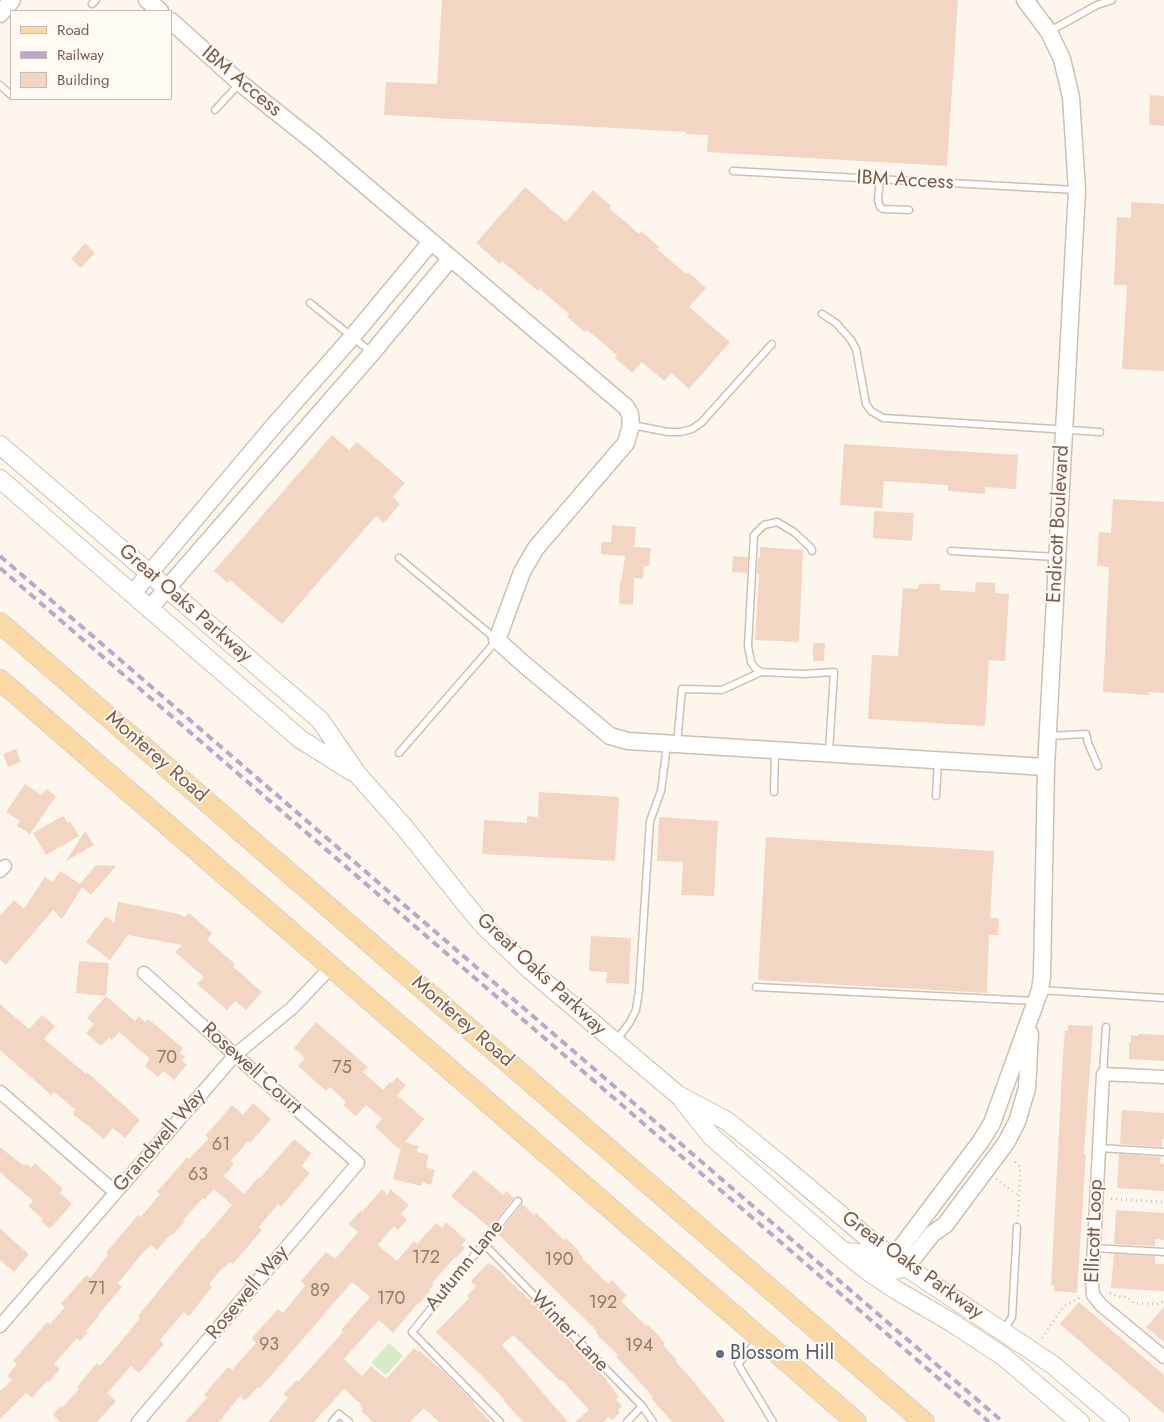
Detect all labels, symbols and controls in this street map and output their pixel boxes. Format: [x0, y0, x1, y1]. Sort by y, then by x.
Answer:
legend [10, 10, 172, 100]
text: Road [57, 19, 89, 41]
street label: IBM Access [196, 42, 286, 122]
text: Railway [57, 44, 104, 66]
text: Building [57, 69, 109, 91]
street label: IBM Access [856, 166, 954, 196]
street label: Endicott Boulevard [1043, 444, 1075, 604]
street label: Great Oaks Parkway [113, 540, 257, 668]
street label: Monterey Road [100, 706, 212, 808]
street label: Great Oaks Parkway [471, 909, 611, 1041]
street label: Monterey Road [406, 971, 518, 1073]
street label: Rosewell Court [196, 1018, 306, 1120]
house number: 70 [157, 1048, 177, 1070]
house number: 75 [332, 1058, 352, 1080]
street label: Grandwell Way [109, 1085, 211, 1197]
house number: 61 [212, 1135, 230, 1157]
house number: 63 [188, 1165, 208, 1187]
street label: Ellicott Loop [1081, 1179, 1109, 1283]
street label: Great Oaks Parkway [837, 1207, 987, 1325]
street label: Autumn Lane [421, 1216, 509, 1316]
street label: Rosewell Way [202, 1241, 294, 1345]
house number: 172 [412, 1248, 440, 1270]
house number: 190 [544, 1250, 574, 1272]
house number: 71 [88, 1279, 106, 1301]
house number: 89 [310, 1281, 330, 1303]
street label: Winter Lane [525, 1287, 613, 1377]
house number: 170 [377, 1289, 405, 1311]
house number: 192 [589, 1293, 617, 1315]
house number: 93 [259, 1335, 279, 1357]
house number: 194 [625, 1336, 653, 1358]
place label: Blossom Hill [730, 1342, 834, 1366]
marker: Blossom Hill [714, 1348, 726, 1360]

